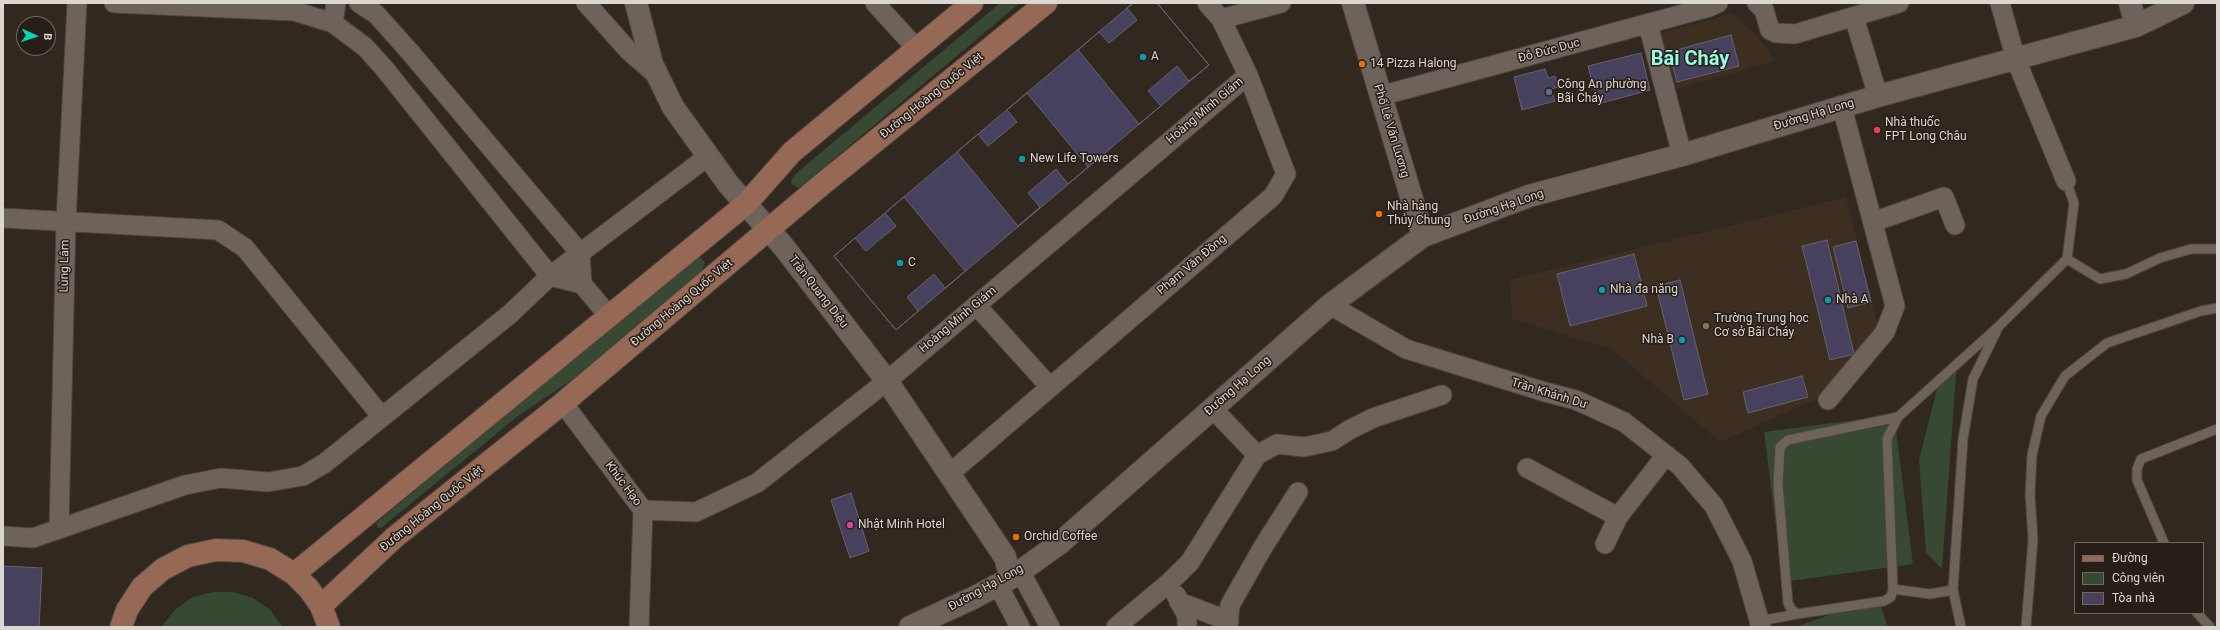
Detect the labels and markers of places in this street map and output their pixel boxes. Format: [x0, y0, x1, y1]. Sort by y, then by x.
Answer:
place label: A [1151, 50, 1159, 64]
marker: A [1138, 52, 1148, 62]
place label: 14 Pizza Halong [1370, 57, 1457, 71]
marker: 14 Pizza Halong [1357, 59, 1367, 69]
place label: Công An phường Bãi Cháy [1557, 78, 1646, 106]
marker: Công An phường Bãi Cháy [1544, 87, 1554, 97]
place label: Nhà thuốc FPT Long Châu [1885, 116, 1967, 144]
marker: Nhà thuốc FPT Long Châu [1872, 125, 1882, 135]
place label: New Life Towers [1030, 152, 1119, 166]
marker: New Life Towers [1017, 154, 1027, 164]
place label: Nhà hàng Thủy Chung [1387, 200, 1450, 228]
marker: Nhà hàng Thủy Chung [1374, 209, 1384, 219]
place label: C [908, 256, 916, 270]
marker: C [895, 258, 905, 268]
place label: Nhà đa năng [1610, 283, 1678, 297]
marker: Nhà đa năng [1597, 285, 1607, 295]
place label: Nhà A [1836, 293, 1869, 307]
marker: Nhà A [1823, 295, 1833, 305]
place label: Trường Trung học Cơ sở Bãi Cháy [1714, 312, 1809, 340]
marker: Trường Trung học Cơ sở Bãi Cháy [1701, 321, 1711, 331]
place label: Nhà B [1642, 333, 1674, 347]
marker: Nhà B [1677, 335, 1687, 345]
place label: Nhật Minh Hotel [858, 518, 945, 532]
marker: Nhật Minh Hotel [845, 520, 855, 530]
place label: Orchid Coffee [1024, 530, 1097, 544]
marker: Orchid Coffee [1011, 532, 1021, 542]

